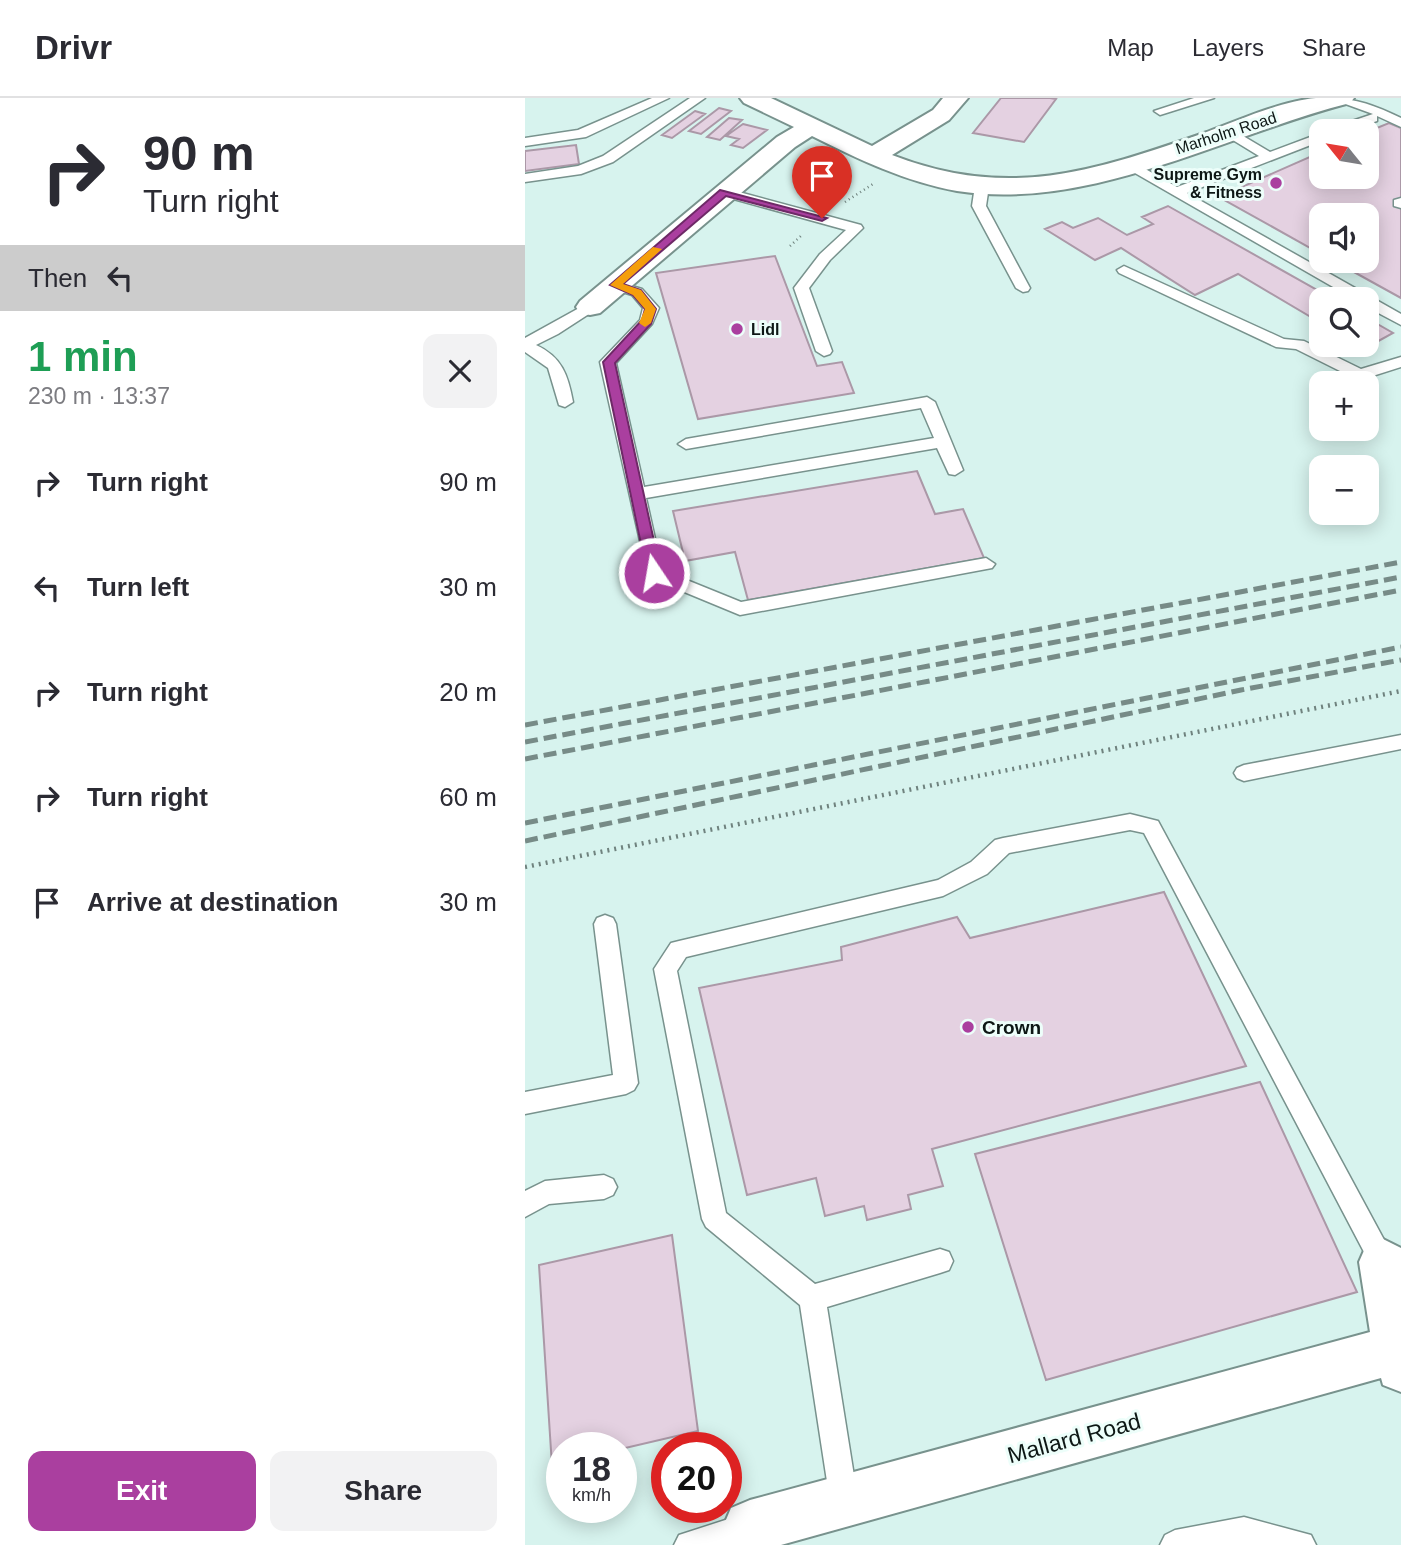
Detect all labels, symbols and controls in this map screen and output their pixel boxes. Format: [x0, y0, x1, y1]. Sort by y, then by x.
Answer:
text: Drivr [35, 29, 112, 66]
text: Map [1107, 34, 1154, 61]
text: Layers [1192, 34, 1264, 61]
text: Share [1302, 34, 1366, 61]
street label: Marholm Road [1173, 109, 1279, 157]
north arrow [1309, 119, 1379, 189]
map controls [1309, 119, 1379, 525]
icon: right [28, 126, 119, 217]
text: 90 m [143, 126, 255, 180]
pin [792, 146, 852, 218]
icon: arrive [803, 157, 841, 195]
place label: Supreme Gym & Fitness [1154, 166, 1262, 201]
marker: Supreme Gym & Fitness [1268, 175, 1284, 191]
text: Turn right [143, 183, 279, 219]
button: sound [1309, 203, 1379, 273]
icon: left [101, 259, 139, 297]
text: Then [28, 263, 87, 293]
button: search [1309, 287, 1379, 357]
marker: Lidl [729, 321, 745, 337]
place label: Lidl [751, 321, 779, 338]
text: 1 min [28, 333, 138, 380]
button: close [423, 334, 497, 408]
button: + [1309, 371, 1379, 441]
text: 230 m · 13:37 [28, 383, 170, 409]
button: − [1309, 455, 1379, 525]
icon: right [28, 464, 66, 502]
text: Turn right [87, 467, 208, 497]
text: 90 m [439, 467, 497, 497]
position arrow [617, 536, 691, 610]
icon: left [28, 569, 66, 607]
text: Turn left [87, 572, 189, 602]
text: 30 m [439, 572, 497, 602]
icon: right [28, 674, 66, 712]
text: Turn right [87, 677, 208, 707]
text: 20 m [439, 677, 497, 707]
icon: right [28, 779, 66, 817]
text: Turn right [87, 782, 208, 812]
text: 60 m [439, 782, 497, 812]
icon: arrive [28, 884, 66, 922]
text: Arrive at destination [87, 887, 338, 917]
text: 30 m [439, 887, 497, 917]
place label: Crown [982, 1017, 1041, 1038]
marker: Crown [960, 1019, 976, 1035]
street label: Mallard Road [1005, 1408, 1143, 1468]
speed limit sign: 20 [651, 1432, 742, 1523]
text: 18 [572, 1449, 611, 1488]
button: Exit [28, 1451, 256, 1531]
button: Share [270, 1451, 497, 1531]
text: km/h [572, 1485, 611, 1505]

